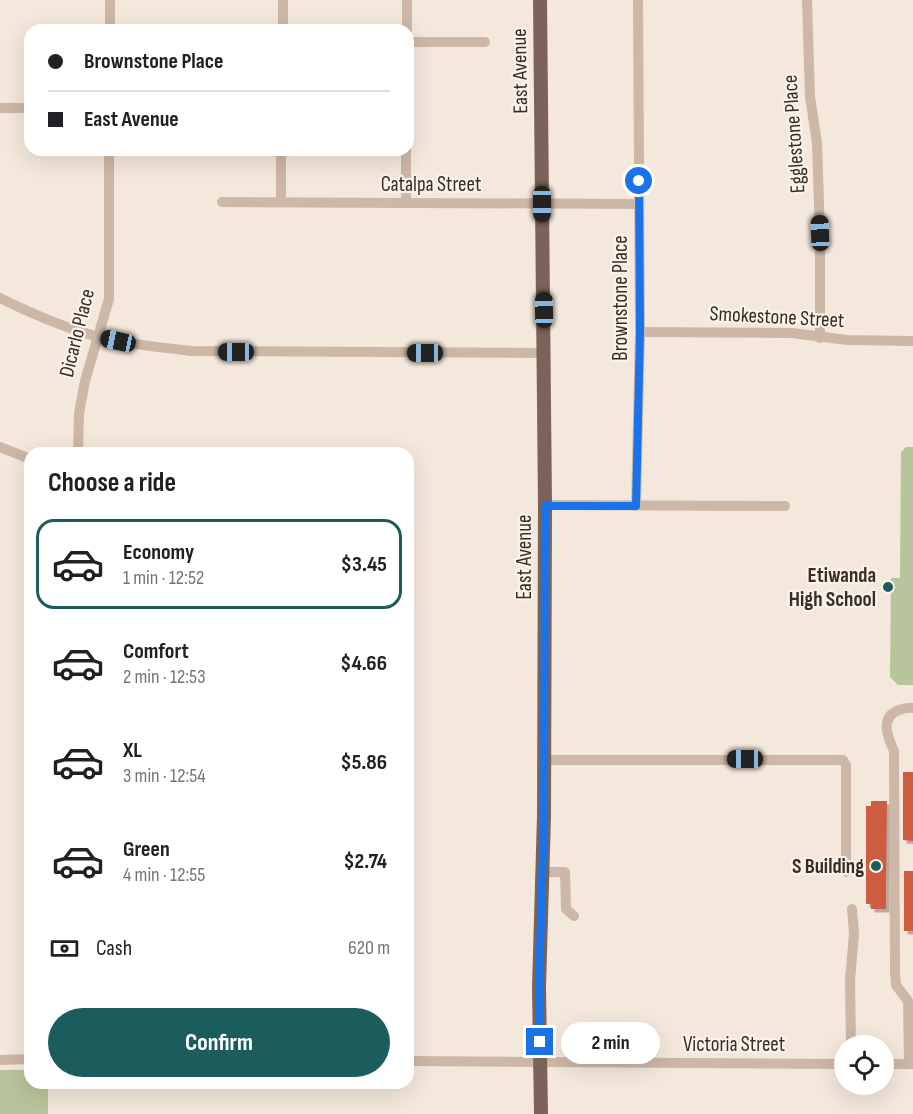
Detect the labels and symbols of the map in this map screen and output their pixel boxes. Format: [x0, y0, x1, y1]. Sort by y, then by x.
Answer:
street label: East Avenue [507, 28, 533, 114]
street label: Egglestone Place [777, 74, 811, 194]
route start [625, 167, 652, 194]
street label: Catalpa Street [381, 172, 481, 197]
car [533, 186, 551, 222]
car [810, 215, 830, 251]
street label: Brownstone Place [608, 235, 633, 361]
street label: Dicarlo Place [54, 286, 100, 380]
car [535, 292, 553, 328]
street label: Smokestone Street [709, 301, 845, 333]
car [99, 328, 137, 354]
car [218, 343, 254, 361]
car [407, 344, 443, 362]
street label: East Avenue [512, 514, 537, 600]
place label: Etiwanda High School [789, 563, 876, 612]
marker: Etiwanda High School [881, 580, 895, 594]
car [727, 750, 763, 768]
place label: S Building [792, 854, 864, 879]
marker: S Building [869, 859, 883, 873]
callout: 2 min [561, 1021, 660, 1063]
route end [526, 1028, 553, 1055]
street label: Victoria Street [683, 1032, 785, 1057]

